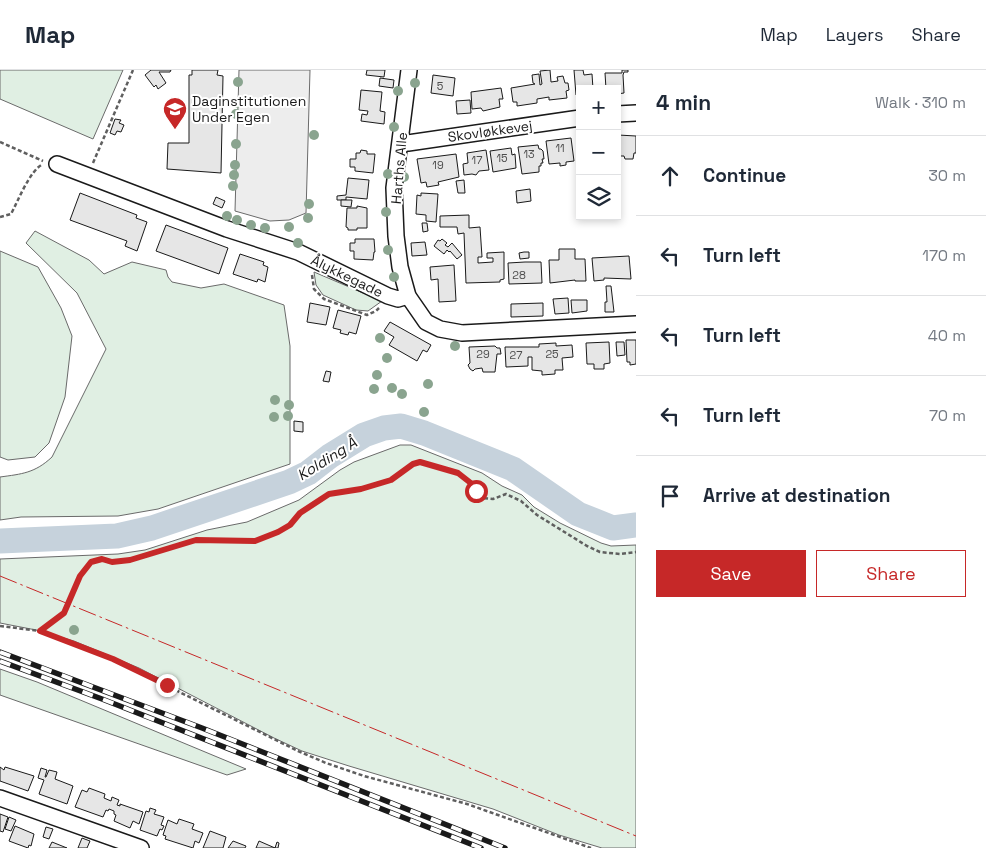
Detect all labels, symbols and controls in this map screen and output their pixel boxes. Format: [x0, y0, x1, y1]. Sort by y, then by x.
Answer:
text: Map [25, 19, 75, 50]
text: Map [760, 23, 798, 46]
text: Layers [826, 23, 883, 46]
text: Share [911, 23, 961, 46]
house number: 5 [437, 79, 444, 93]
map controls [576, 85, 621, 220]
button: + [576, 85, 621, 130]
text: 4 min [656, 89, 711, 116]
place label: Daginstitutionen Under Egen [192, 92, 306, 126]
text: Walk · 310 m [875, 92, 966, 113]
school or university icon: Daginstitutionen Under Egen [162, 96, 188, 130]
street label: Skovløkkevej [446, 116, 534, 146]
button: − [576, 130, 621, 175]
street label: Harths Alle [387, 131, 411, 205]
house number: 11 [555, 141, 565, 155]
house number: 13 [523, 147, 535, 161]
house number: 15 [496, 151, 508, 165]
house number: 17 [472, 153, 482, 167]
house number: 19 [432, 158, 444, 172]
icon: ahead [656, 162, 684, 190]
text: Continue [703, 163, 786, 188]
text: 30 m [928, 165, 966, 186]
button: layers [576, 175, 621, 220]
icon: left [656, 242, 684, 270]
text: Turn left [703, 243, 781, 268]
text: 170 m [922, 245, 966, 266]
street label: Ålykkegade [308, 251, 386, 301]
house number: 28 [512, 268, 526, 282]
icon: left [656, 322, 684, 350]
text: Turn left [703, 323, 781, 348]
text: 40 m [928, 325, 966, 346]
house number: 29 [476, 347, 490, 361]
house number: 25 [545, 347, 559, 361]
house number: 27 [510, 348, 522, 362]
icon: left [656, 402, 684, 430]
text: Turn left [703, 403, 781, 428]
text: 70 m [929, 405, 966, 426]
water label: Kolding Å [293, 432, 361, 484]
route start [465, 480, 488, 503]
icon: arrive [656, 482, 684, 510]
text: Arrive at destination [703, 483, 891, 508]
button: Save [656, 550, 806, 597]
button: Share [816, 550, 966, 597]
route end [156, 674, 179, 697]

